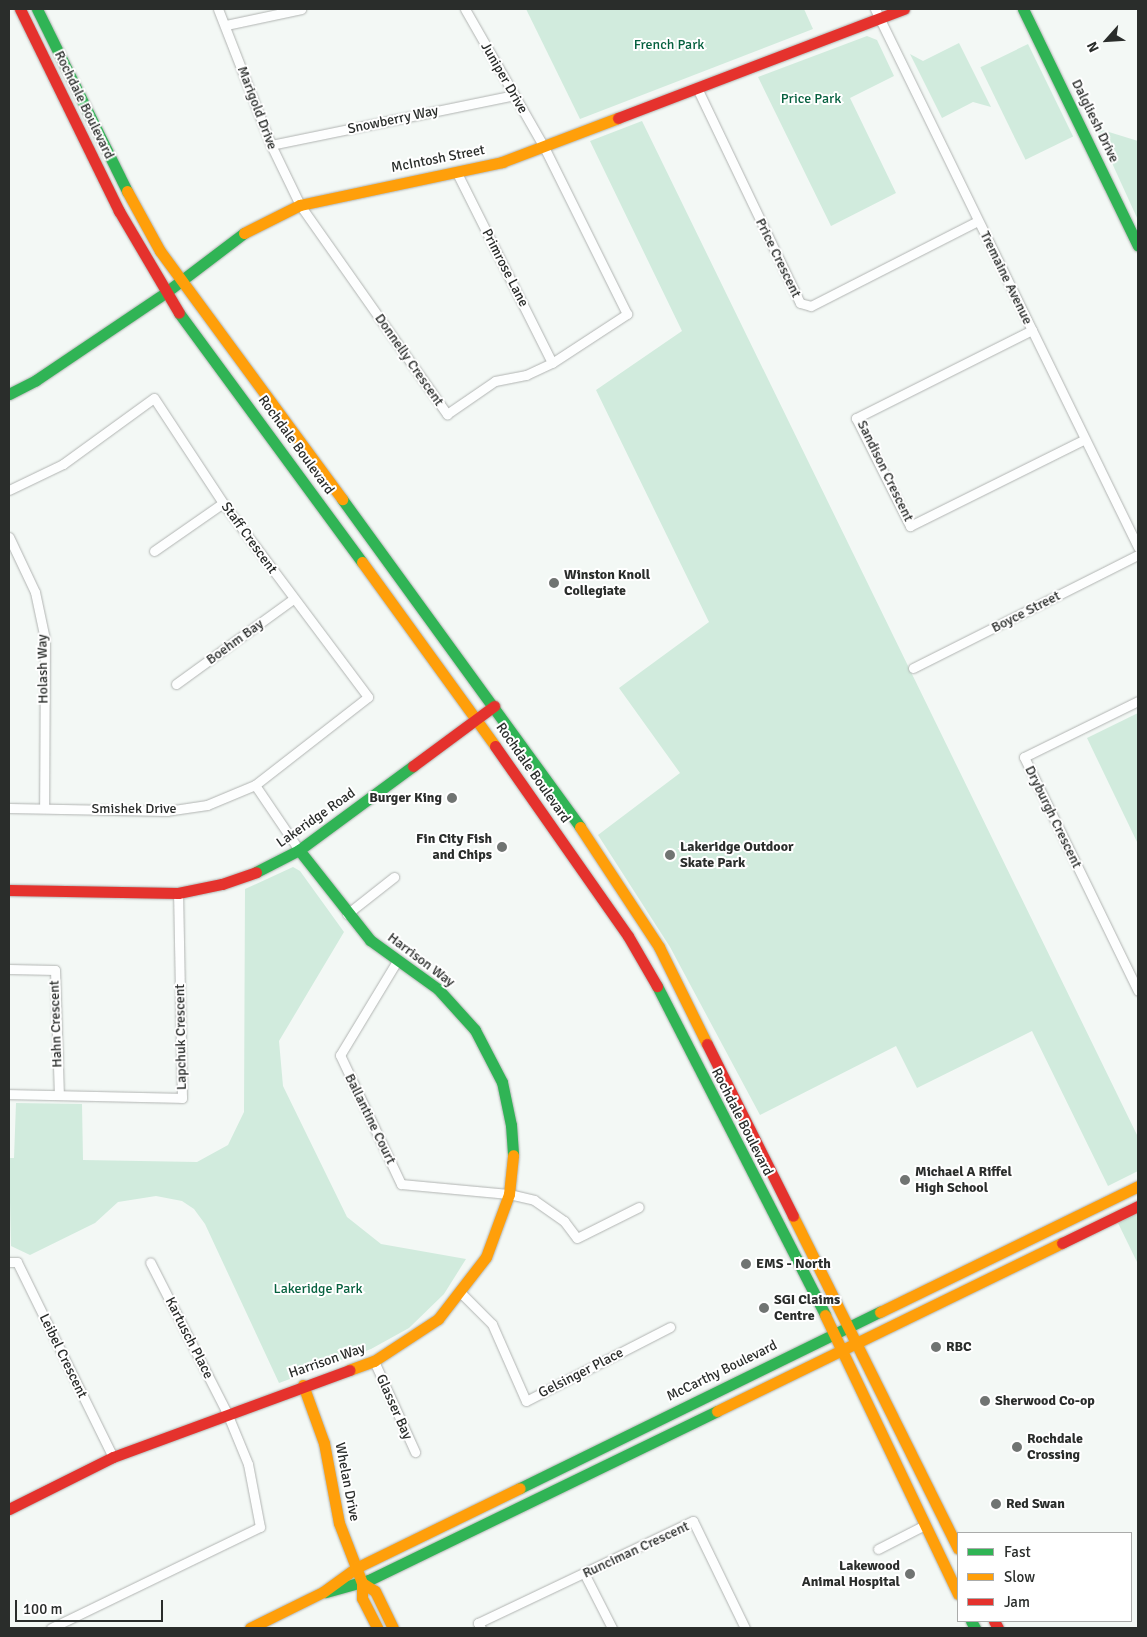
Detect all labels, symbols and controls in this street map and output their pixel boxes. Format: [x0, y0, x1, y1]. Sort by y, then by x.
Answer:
north arrow [1082, 15, 1132, 65]
park label: French Park [634, 37, 704, 53]
street label: Juniper Drive [477, 39, 531, 117]
text: N [1083, 39, 1103, 55]
street label: Rochdale Boulevard [50, 48, 118, 162]
street label: Marigold Drive [233, 64, 281, 152]
street label: Dalgliesh Drive [1068, 77, 1122, 165]
park label: Price Park [781, 91, 841, 107]
street label: Snowberry Way [346, 102, 440, 138]
street label: McIntosh Street [390, 142, 486, 176]
street label: Price Crescent [752, 216, 804, 300]
street label: Primrose Lane [478, 226, 532, 310]
street label: Tremaine Avenue [976, 229, 1036, 327]
street label: Donnelly Crescent [371, 311, 447, 409]
street label: Rochdale Boulevard [254, 392, 338, 498]
street label: Sandison Crescent [853, 418, 917, 524]
street label: Staff Crescent [217, 499, 281, 577]
place label: Winston Knoll Collegiate [564, 567, 650, 600]
marker: Winston Knoll Collegiate [548, 577, 560, 589]
street label: Boyce Street [989, 587, 1063, 637]
street label: Boehm Bay [203, 616, 267, 668]
street label: Holash Way [34, 634, 52, 704]
street label: Rochdale Boulevard [492, 720, 574, 826]
street label: Dryburgh Crescent [1021, 763, 1085, 871]
street label: Lakeridge Road [273, 785, 359, 851]
place label: Burger King [369, 790, 442, 806]
marker: Burger King [446, 792, 458, 804]
street label: Smishek Drive [92, 801, 176, 817]
place label: Fin City Fish and Chips [416, 831, 492, 864]
place label: Lakeridge Outdoor Skate Park [680, 839, 794, 872]
marker: Fin City Fish and Chips [496, 841, 508, 853]
marker: Lakeridge Outdoor Skate Park [664, 849, 676, 861]
street label: Harrison Way [384, 929, 458, 991]
street label: Hahn Crescent [46, 980, 66, 1068]
street label: Lapchuk Crescent [172, 984, 190, 1090]
street label: Rochdale Boulevard [708, 1065, 776, 1179]
street label: Ballantine Court [341, 1071, 399, 1167]
place label: Michael A Riffel High School [915, 1164, 1012, 1196]
marker: Michael A Riffel High School [899, 1174, 911, 1186]
place label: EMS - North [756, 1256, 831, 1272]
marker: EMS - North [740, 1258, 752, 1270]
park label: Lakeridge Park [273, 1281, 363, 1297]
place label: SGI Claims Centre [774, 1292, 840, 1324]
street label: Kartusch Place [161, 1294, 217, 1382]
marker: SGI Claims Centre [758, 1302, 770, 1314]
street label: Leibel Crescent [35, 1311, 91, 1401]
street label: McCarthy Boulevard [664, 1337, 780, 1405]
place label: RBC [946, 1339, 972, 1355]
street label: Harrison Way [287, 1340, 367, 1382]
marker: RBC [930, 1341, 942, 1353]
street label: Gelsinger Place [536, 1344, 626, 1402]
street label: Glasser Bay [372, 1372, 416, 1442]
place label: Sherwood Co-op [995, 1393, 1095, 1409]
marker: Sherwood Co-op [979, 1395, 991, 1407]
place label: Rochdale Crossing [1027, 1431, 1083, 1464]
street label: Whelan Drive [331, 1441, 363, 1523]
marker: Rochdale Crossing [1011, 1441, 1023, 1453]
place label: Red Swan [1006, 1496, 1065, 1512]
marker: Red Swan [990, 1498, 1002, 1510]
street label: Runciman Crescent [580, 1518, 692, 1582]
legend [957, 1532, 1132, 1622]
text: Fast [1004, 1543, 1031, 1561]
place label: Lakewood Animal Hospital [802, 1558, 900, 1590]
marker: Lakewood Animal Hospital [904, 1568, 916, 1580]
text: Slow [1004, 1568, 1035, 1586]
scale bar [18, 1590, 165, 1622]
text: Jam [1004, 1593, 1030, 1611]
text: 100 m [23, 1600, 63, 1618]

